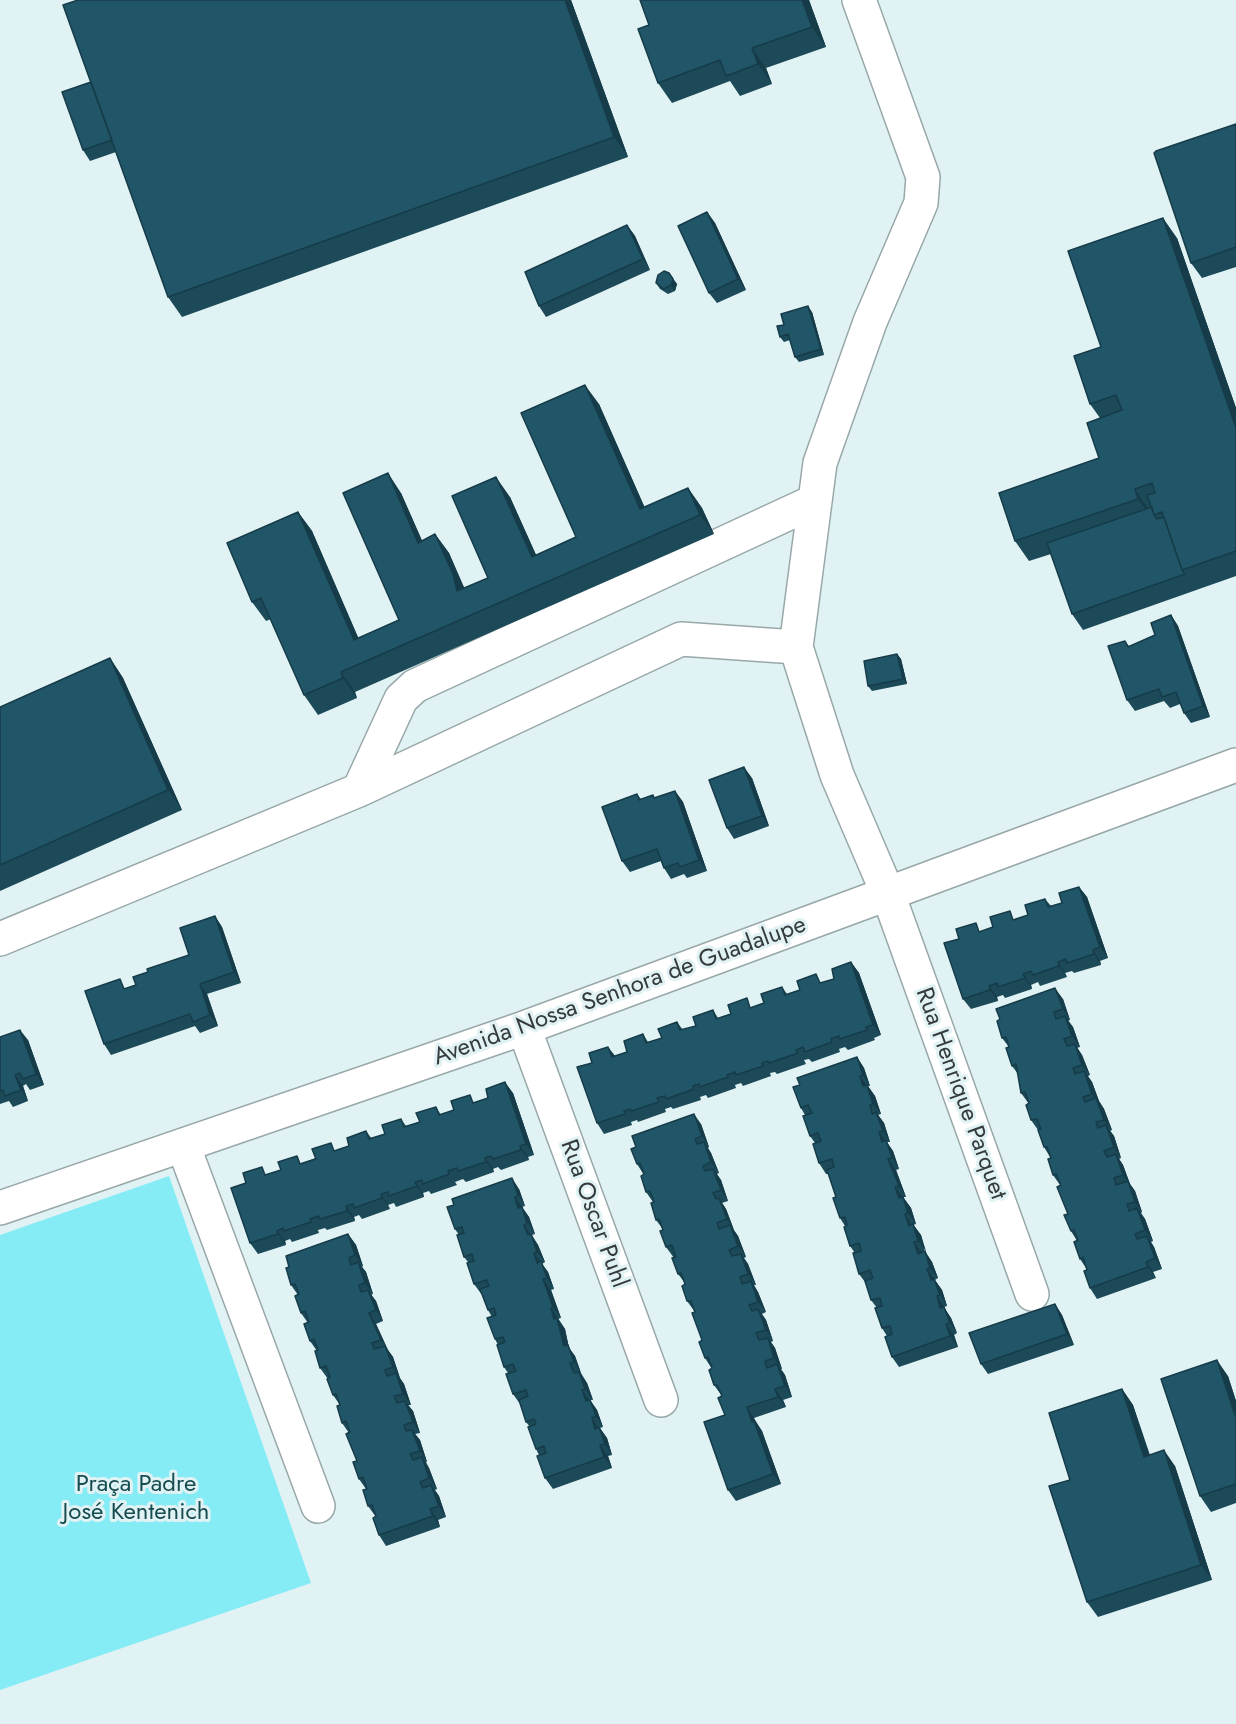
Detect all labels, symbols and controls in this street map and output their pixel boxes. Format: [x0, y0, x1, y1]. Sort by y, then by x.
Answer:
street label: Avenida Nossa Senhora de Guadalupe [430, 911, 810, 1073]
street label: Rua Henrique Parquet [908, 984, 1012, 1204]
street label: Rua Oscar Puhl [553, 1136, 633, 1292]
park label: Praça Padre José Kentenich [63, 1471, 209, 1527]

